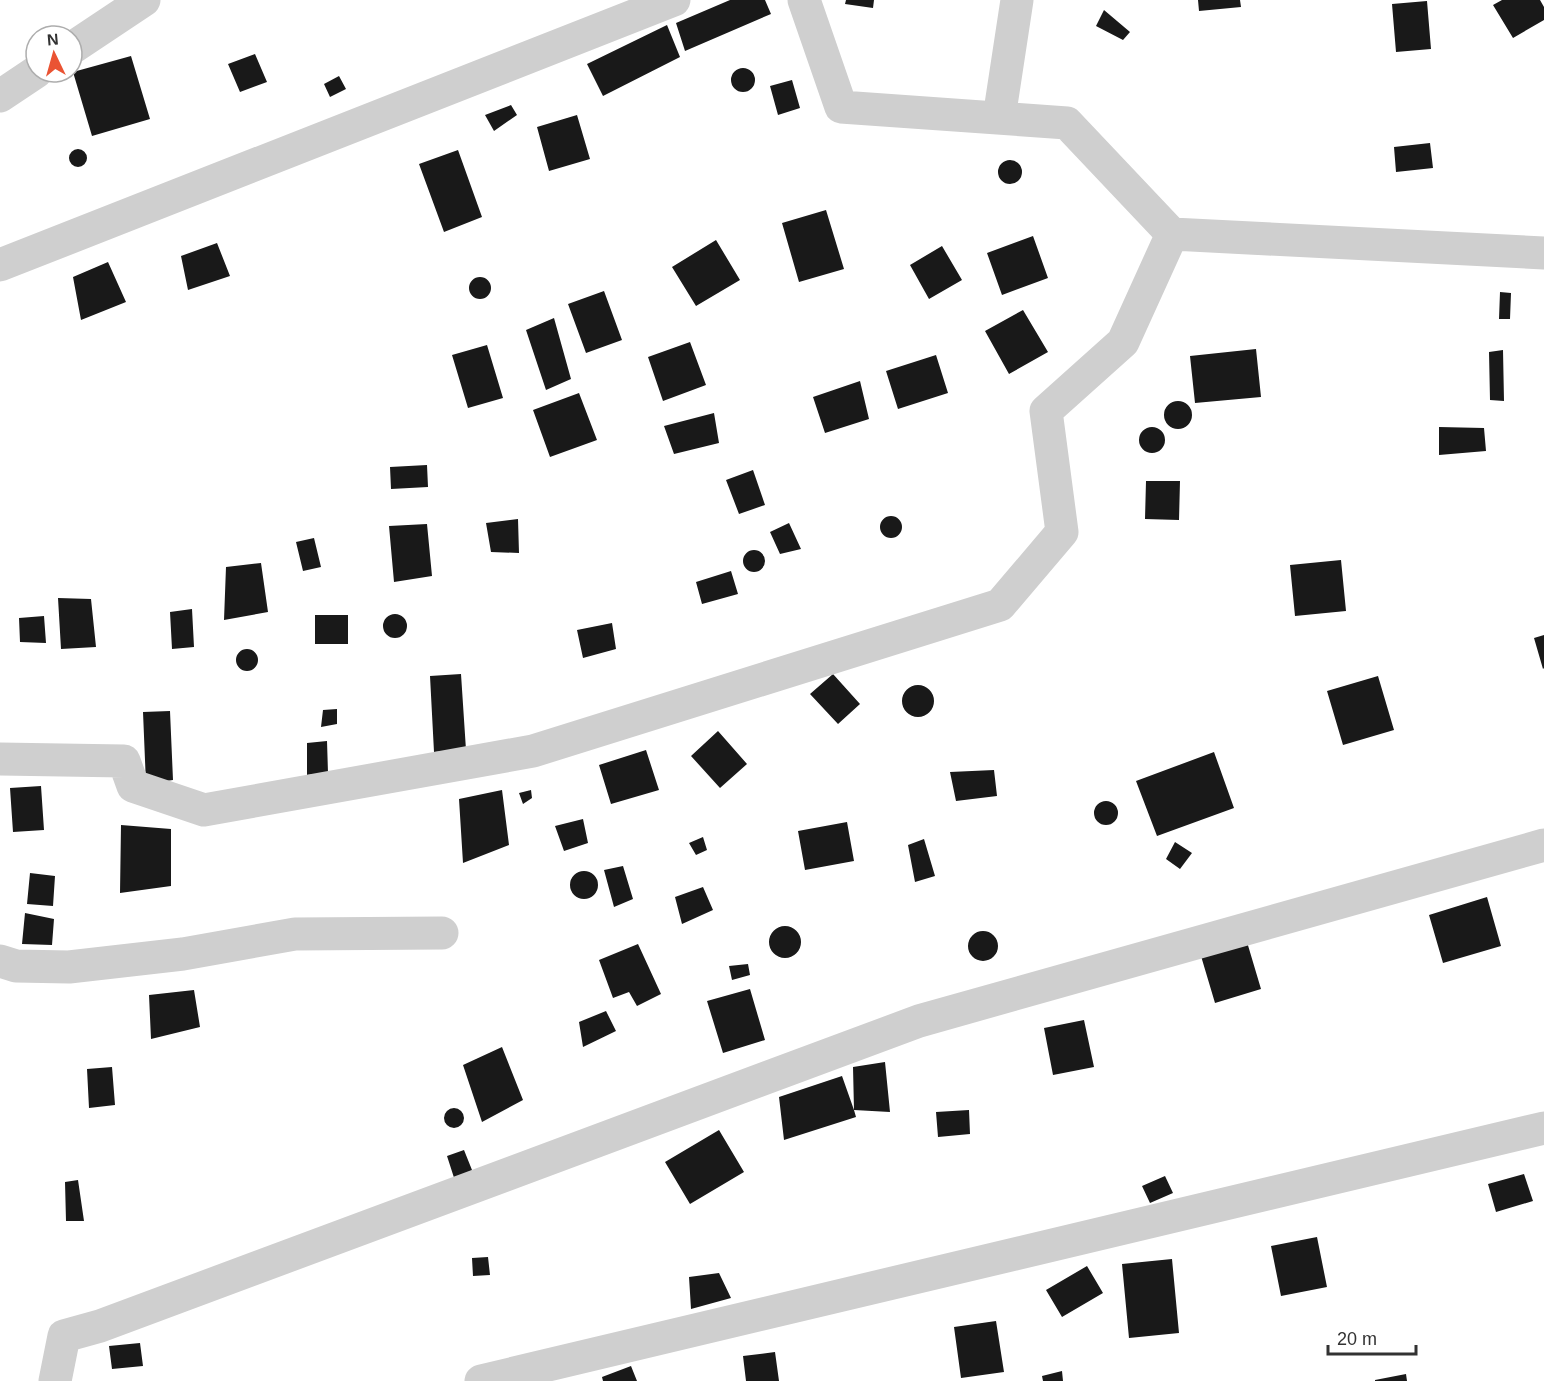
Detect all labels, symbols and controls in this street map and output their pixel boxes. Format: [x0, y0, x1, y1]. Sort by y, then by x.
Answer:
north arrow [24, 24, 84, 84]
text: N [46, 31, 59, 49]
scale bar [1328, 1318, 1416, 1356]
text: 20 m [1337, 1329, 1377, 1349]

